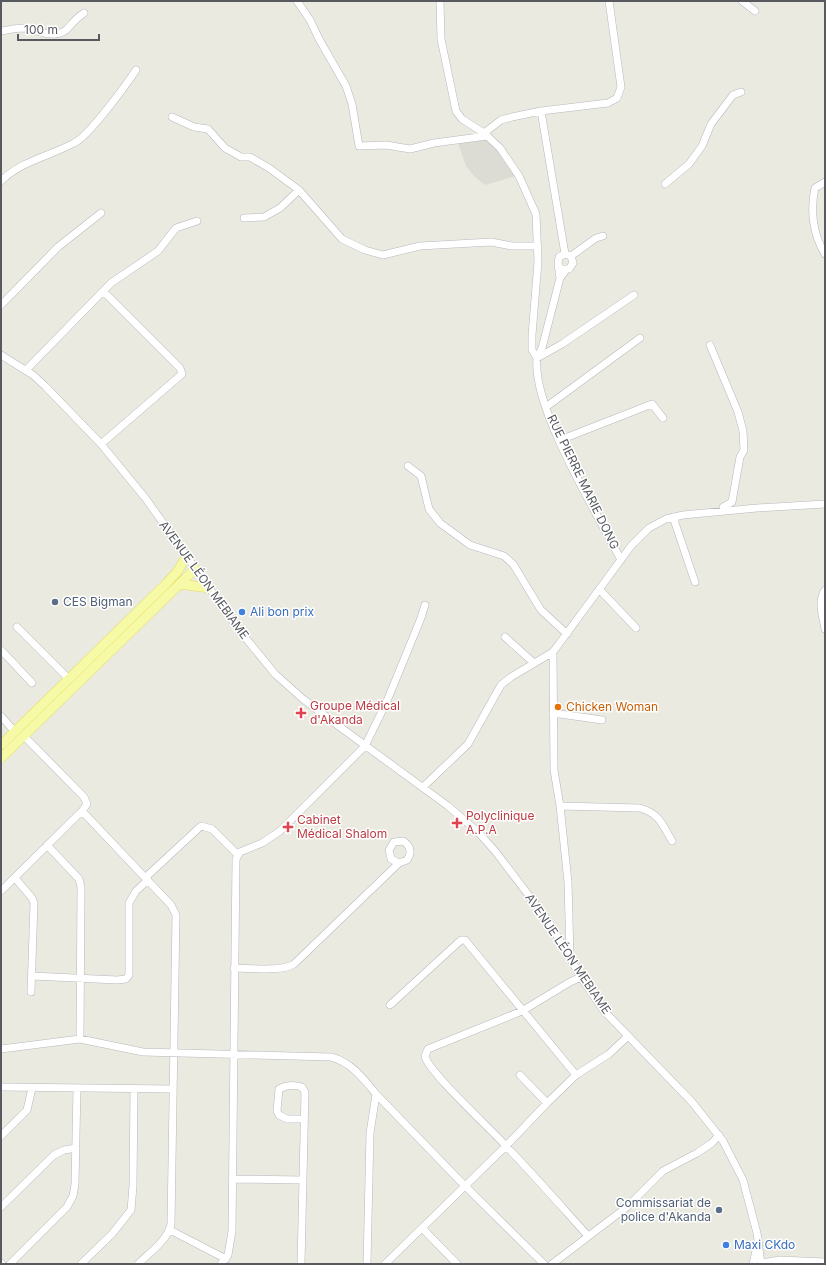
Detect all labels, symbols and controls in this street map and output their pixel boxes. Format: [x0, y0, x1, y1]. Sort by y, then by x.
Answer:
scale bar [18, 16, 99, 42]
text: 100 m [24, 22, 58, 37]
street label: RUE PIERRE MARIE DONG [544, 412, 623, 552]
street label: AVENUE LÉON MEBIAME [156, 518, 252, 642]
place label: CES Bigman [63, 594, 133, 609]
marker: CES Bigman [50, 597, 60, 607]
place label: Ali bon prix [250, 604, 314, 619]
marker: Ali bon prix [237, 607, 247, 617]
place label: Groupe Médical d'Akanda [310, 698, 400, 727]
place label: Chicken Woman [566, 699, 658, 714]
marker: Chicken Woman [553, 702, 563, 712]
marker: Groupe Médical d'Akanda [295, 707, 307, 719]
place label: Polyclinique A.P.A [466, 808, 534, 837]
place label: Cabinet Médical Shalom [297, 812, 387, 841]
marker: Polyclinique A.P.A [451, 817, 463, 829]
marker: Cabinet Médical Shalom [282, 821, 294, 833]
street label: AVENUE LÉON MEBIAME [522, 890, 614, 1017]
place label: Commissariat de police d'Akanda [616, 1195, 711, 1224]
marker: Commissariat de police d'Akanda [714, 1205, 724, 1215]
place label: Maxi CKdo [734, 1237, 795, 1252]
marker: Maxi CKdo [721, 1240, 731, 1250]

